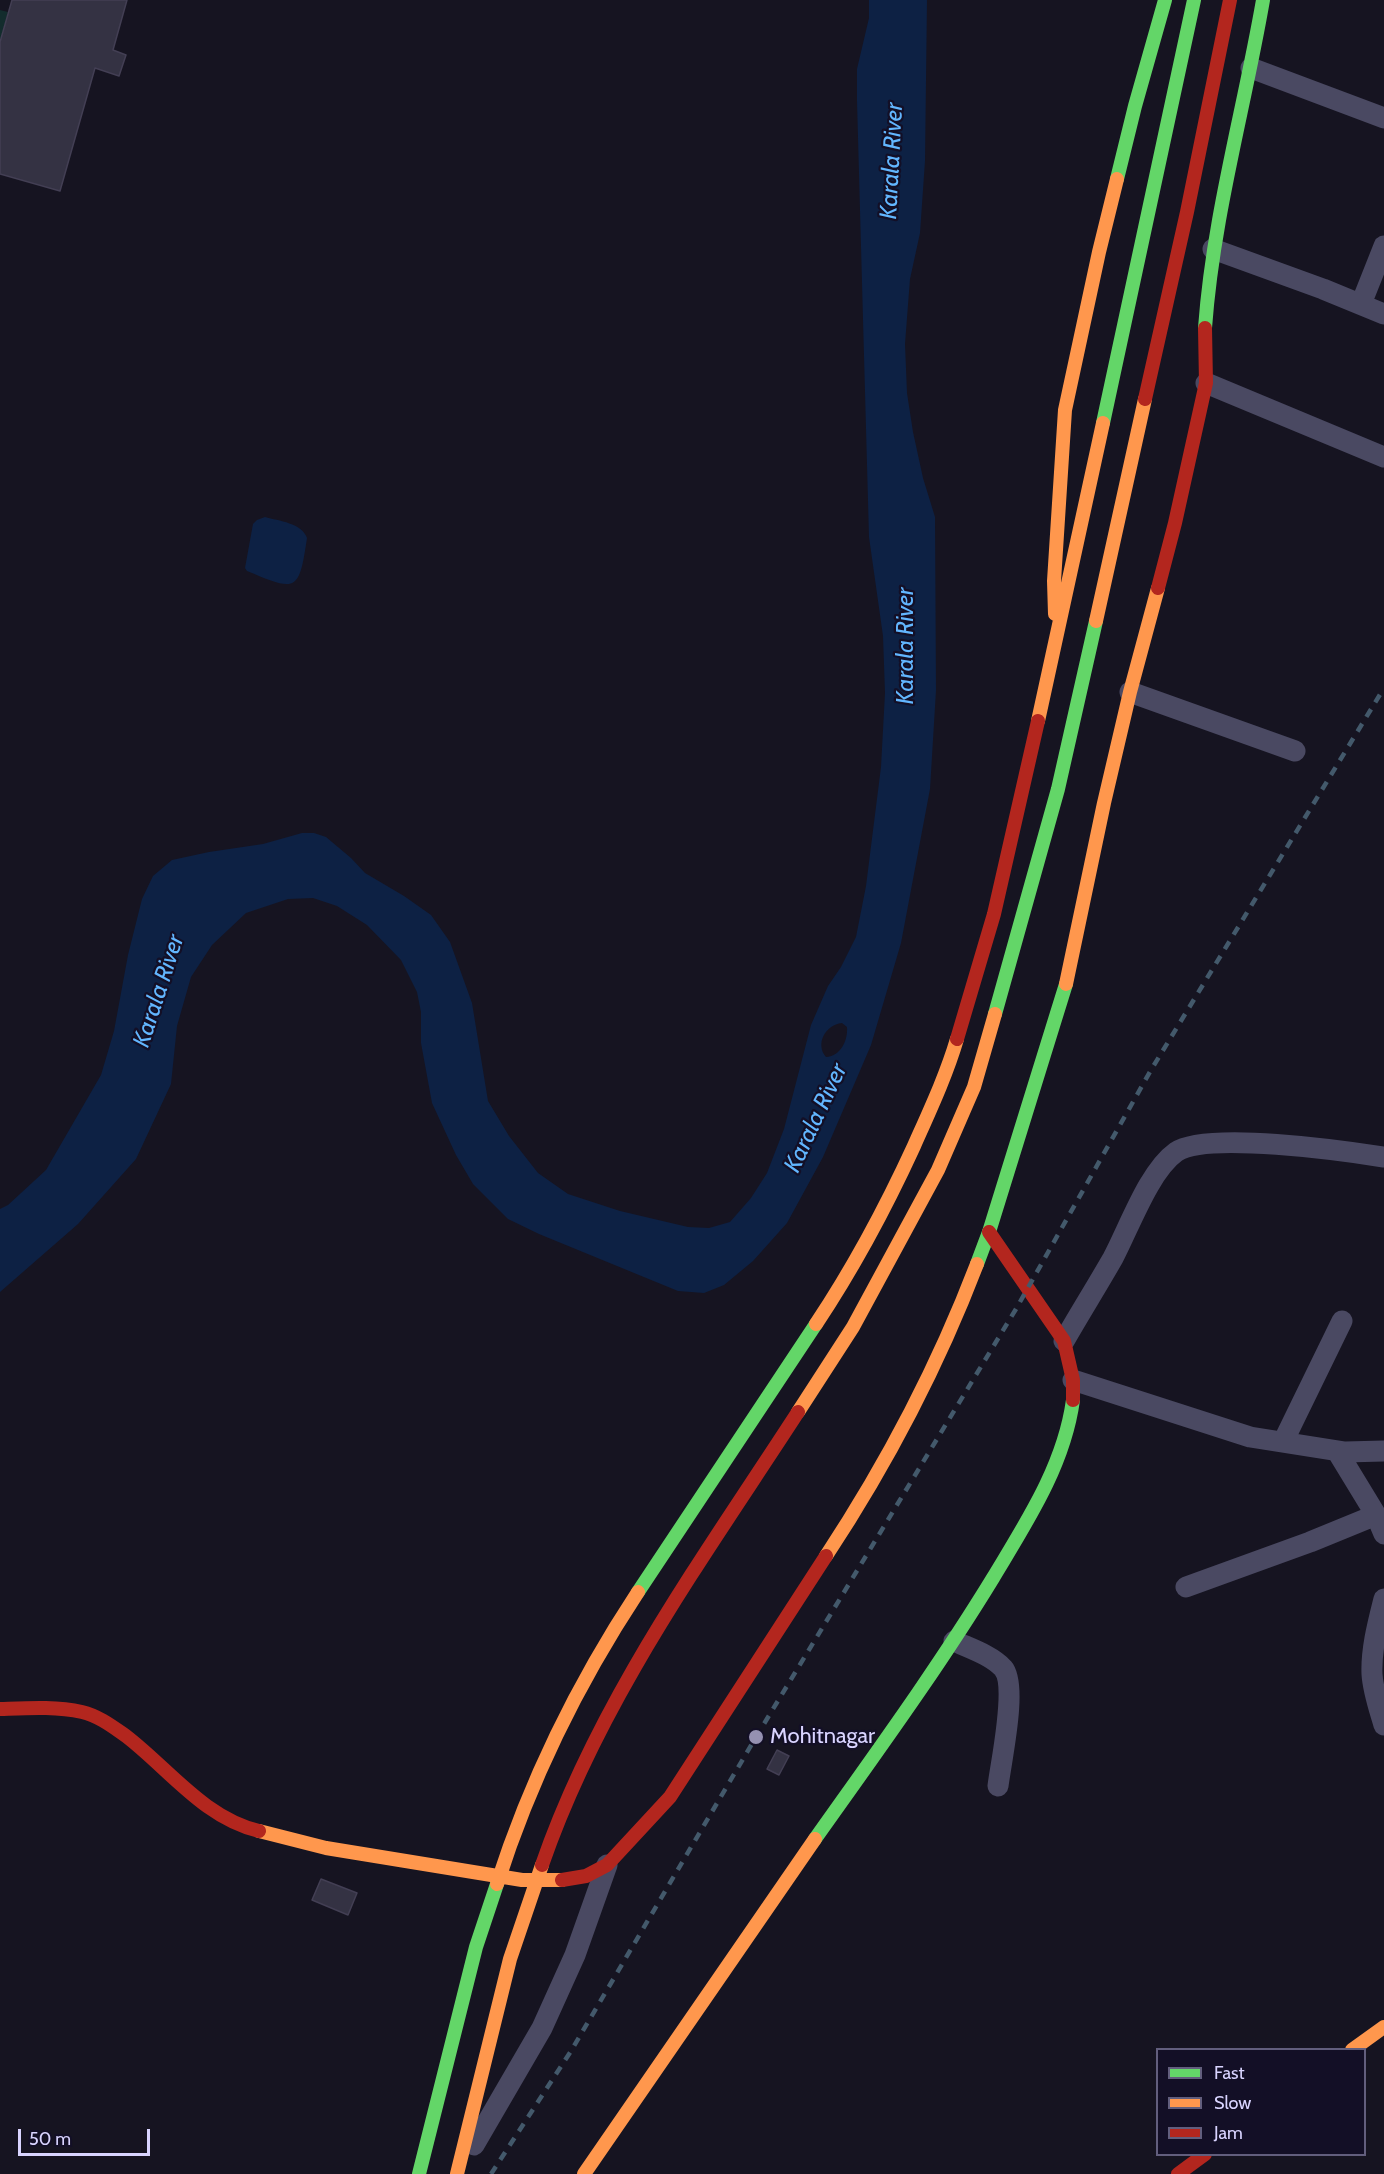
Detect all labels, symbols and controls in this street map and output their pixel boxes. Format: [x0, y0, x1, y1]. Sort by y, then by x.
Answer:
water label: Karala River [875, 102, 909, 220]
water label: Karala River [892, 588, 920, 704]
water label: Karala River [127, 931, 191, 1051]
water label: Karala River [778, 1059, 854, 1177]
place label: Mohitnagar [770, 1724, 875, 1750]
marker: Mohitnagar [747, 1728, 765, 1746]
legend [1156, 2048, 1366, 2156]
text: Fast [1214, 2062, 1245, 2084]
text: Slow [1214, 2092, 1251, 2114]
scale bar [21, 2117, 153, 2155]
text: Jam [1214, 2122, 1243, 2144]
text: 50 m [29, 2128, 71, 2150]

